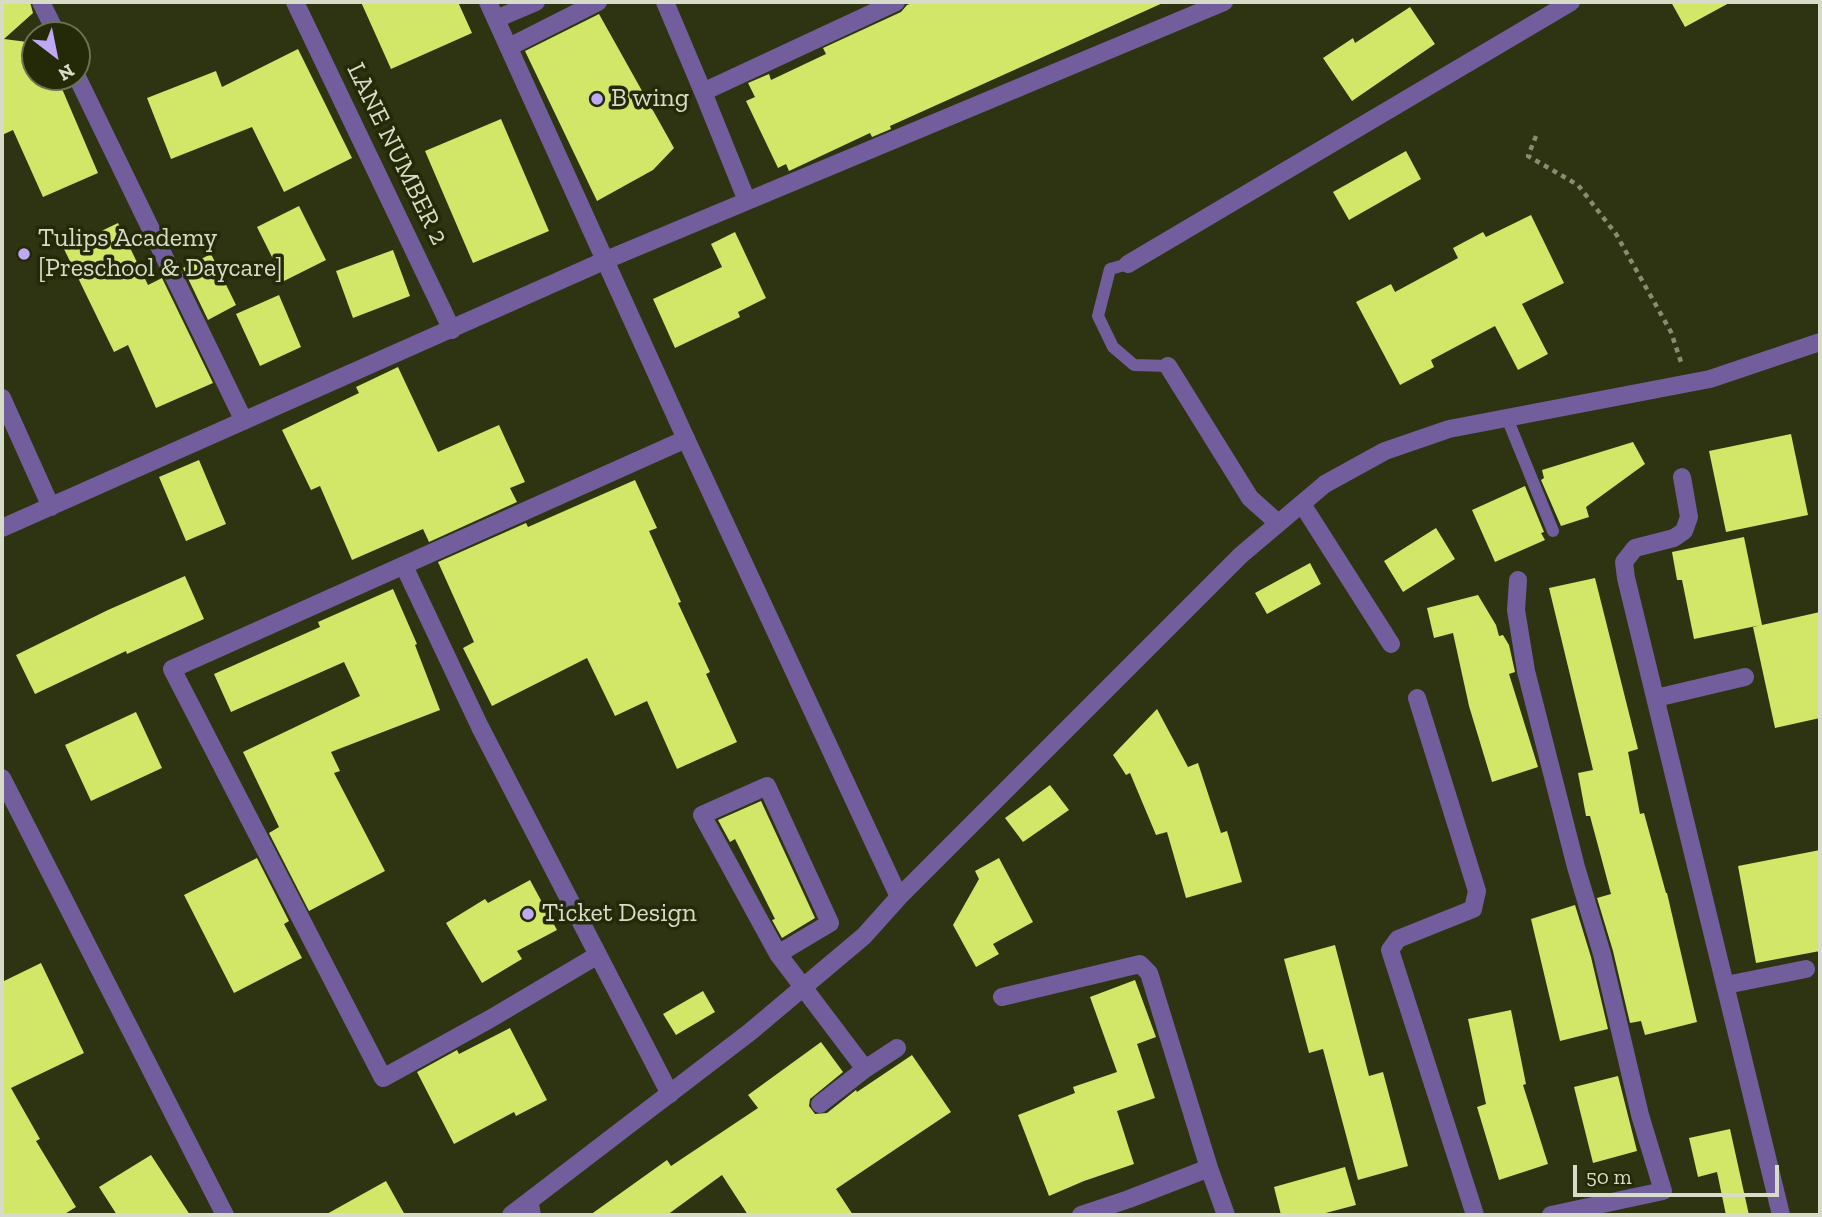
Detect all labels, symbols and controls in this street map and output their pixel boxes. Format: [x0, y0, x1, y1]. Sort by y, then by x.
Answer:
north arrow [21, 21, 91, 91]
street label: LANE NUMBER 2 [339, 58, 455, 250]
text: N [54, 59, 79, 86]
place label: B wing [611, 83, 689, 115]
marker: B wing [589, 91, 605, 107]
place label: Tulips Academy [Preschool & Daycare] [38, 223, 283, 284]
marker: Tulips Academy [Preschool & Daycare] [16, 246, 32, 262]
place label: Ticket Design [542, 898, 697, 930]
marker: Ticket Design [520, 906, 536, 922]
scale bar [1577, 1150, 1784, 1194]
text: 50 m [1586, 1164, 1632, 1189]

